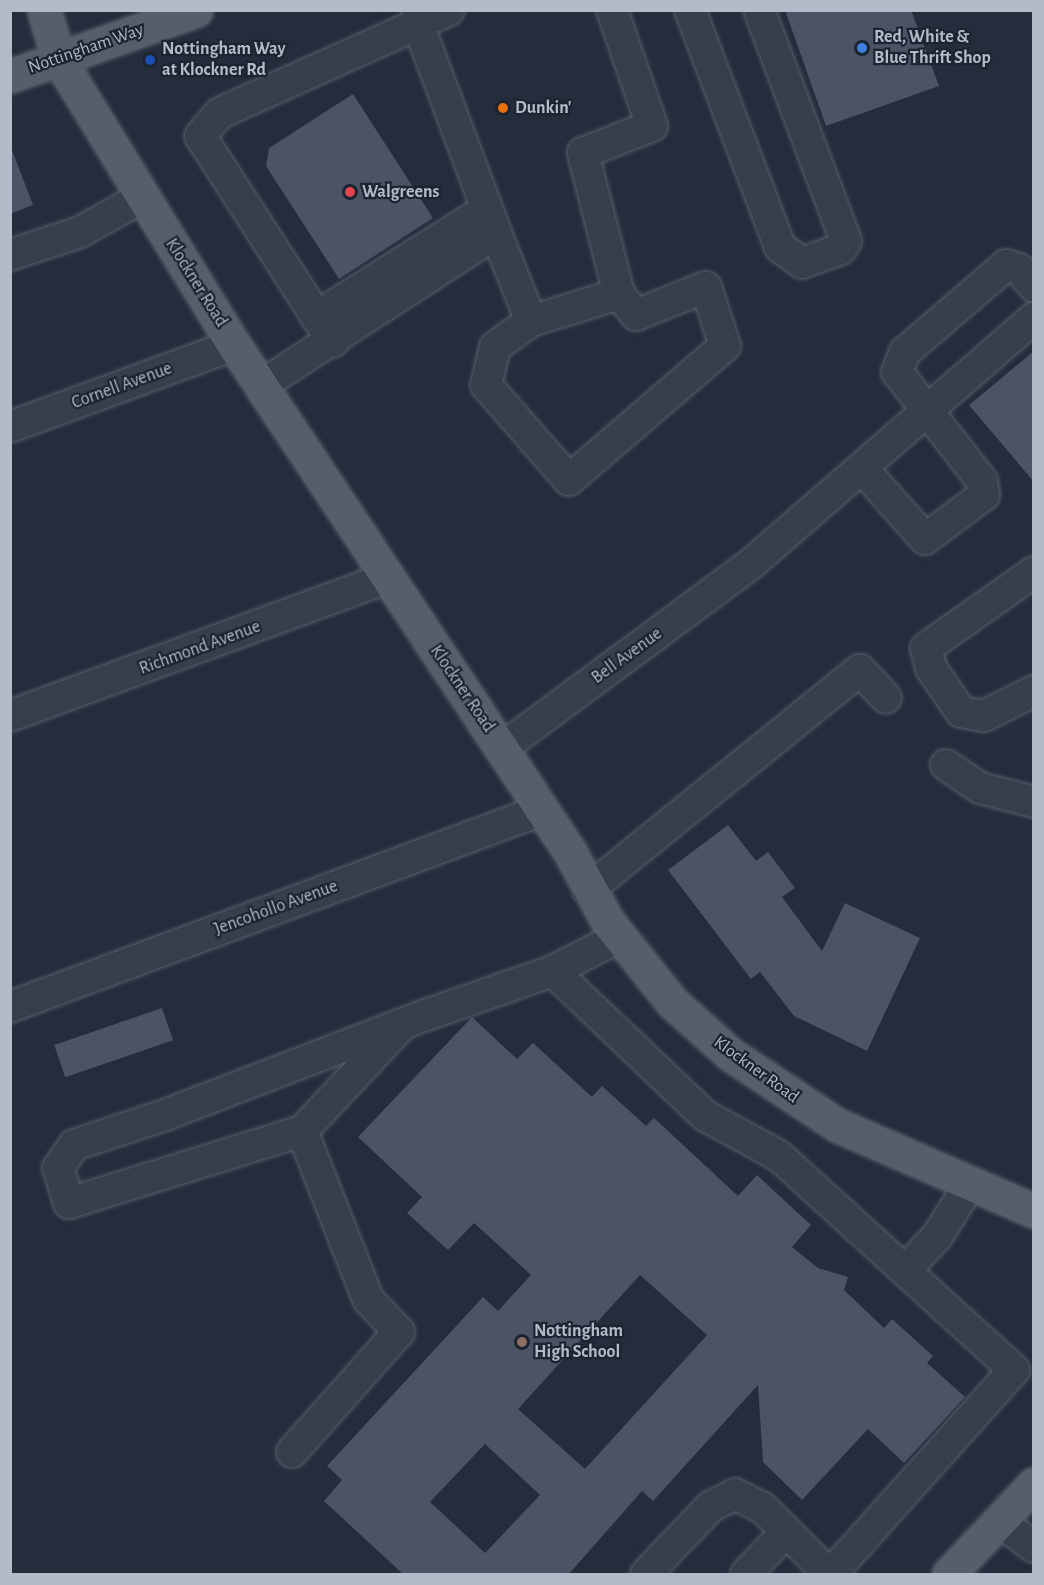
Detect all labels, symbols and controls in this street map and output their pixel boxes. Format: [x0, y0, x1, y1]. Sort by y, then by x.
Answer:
street label: Nottingham Way [26, 19, 146, 79]
place label: Red, White & Blue Thrift Shop [874, 27, 991, 70]
place label: Nottingham Way at Klockner Rd [162, 39, 286, 82]
marker: Red, White & Blue Thrift Shop [855, 41, 869, 55]
marker: Nottingham Way at Klockner Rd [143, 53, 157, 67]
place label: Dunkin' [515, 97, 572, 119]
marker: Dunkin' [496, 101, 510, 115]
place label: Walgreens [362, 181, 439, 203]
marker: Walgreens [343, 185, 357, 199]
street label: Klockner Road [160, 235, 232, 331]
street label: Cornell Avenue [69, 358, 175, 414]
street label: Richmond Avenue [136, 616, 264, 680]
street label: Bell Avenue [587, 623, 667, 689]
street label: Klockner Road [425, 641, 499, 737]
street label: Jencohollo Avenue [211, 876, 341, 940]
street label: Klockner Road [709, 1032, 803, 1108]
place label: Nottingham High School [534, 1321, 623, 1364]
marker: Nottingham High School [515, 1335, 529, 1349]

